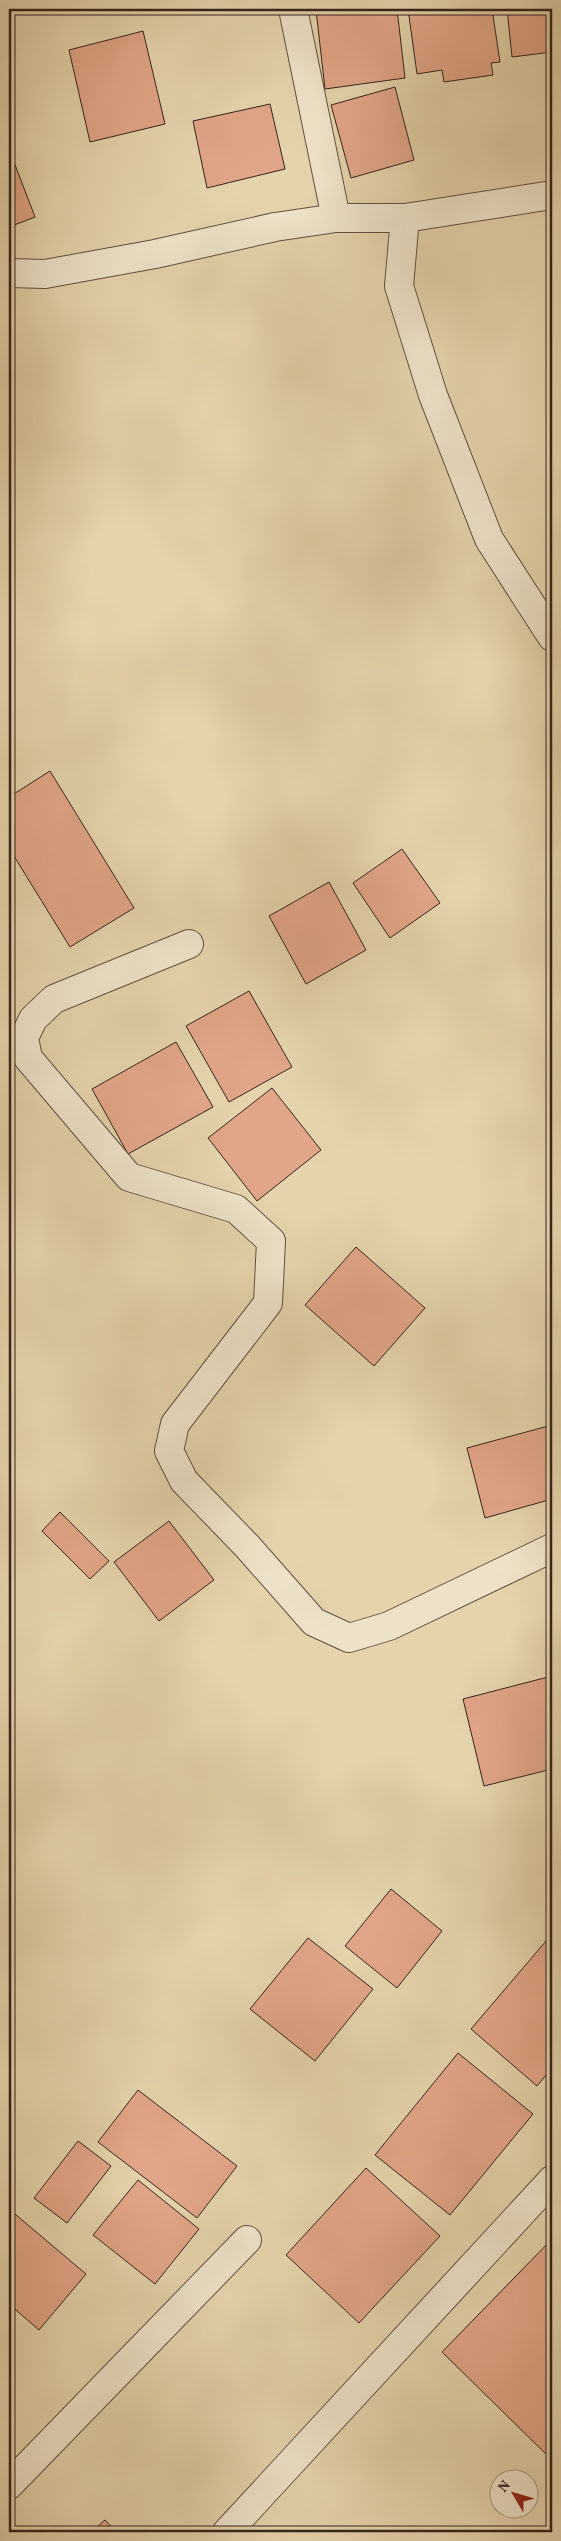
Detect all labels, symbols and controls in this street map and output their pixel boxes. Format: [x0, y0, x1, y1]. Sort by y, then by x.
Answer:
north arrow [488, 2468, 538, 2518]
text: N [494, 2477, 516, 2497]

